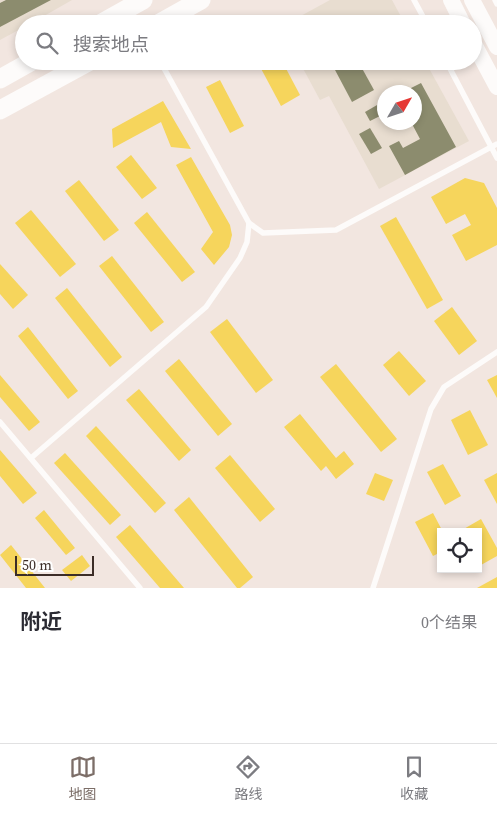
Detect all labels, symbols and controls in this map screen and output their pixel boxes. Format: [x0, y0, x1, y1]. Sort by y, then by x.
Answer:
search box [15, 15, 482, 70]
icon: search [33, 29, 61, 57]
text: 搜索地点 [73, 31, 149, 57]
north arrow [377, 85, 422, 130]
map controls [437, 528, 482, 573]
button: locate [437, 528, 482, 573]
scale bar [15, 553, 94, 576]
text: 50 m [22, 555, 52, 575]
text: 附近 [20, 607, 62, 636]
text: 0个结果 [421, 611, 477, 633]
tab: 地图 [69, 753, 97, 804]
tab: 路线 [234, 753, 262, 804]
tab: 收藏 [400, 753, 428, 804]

